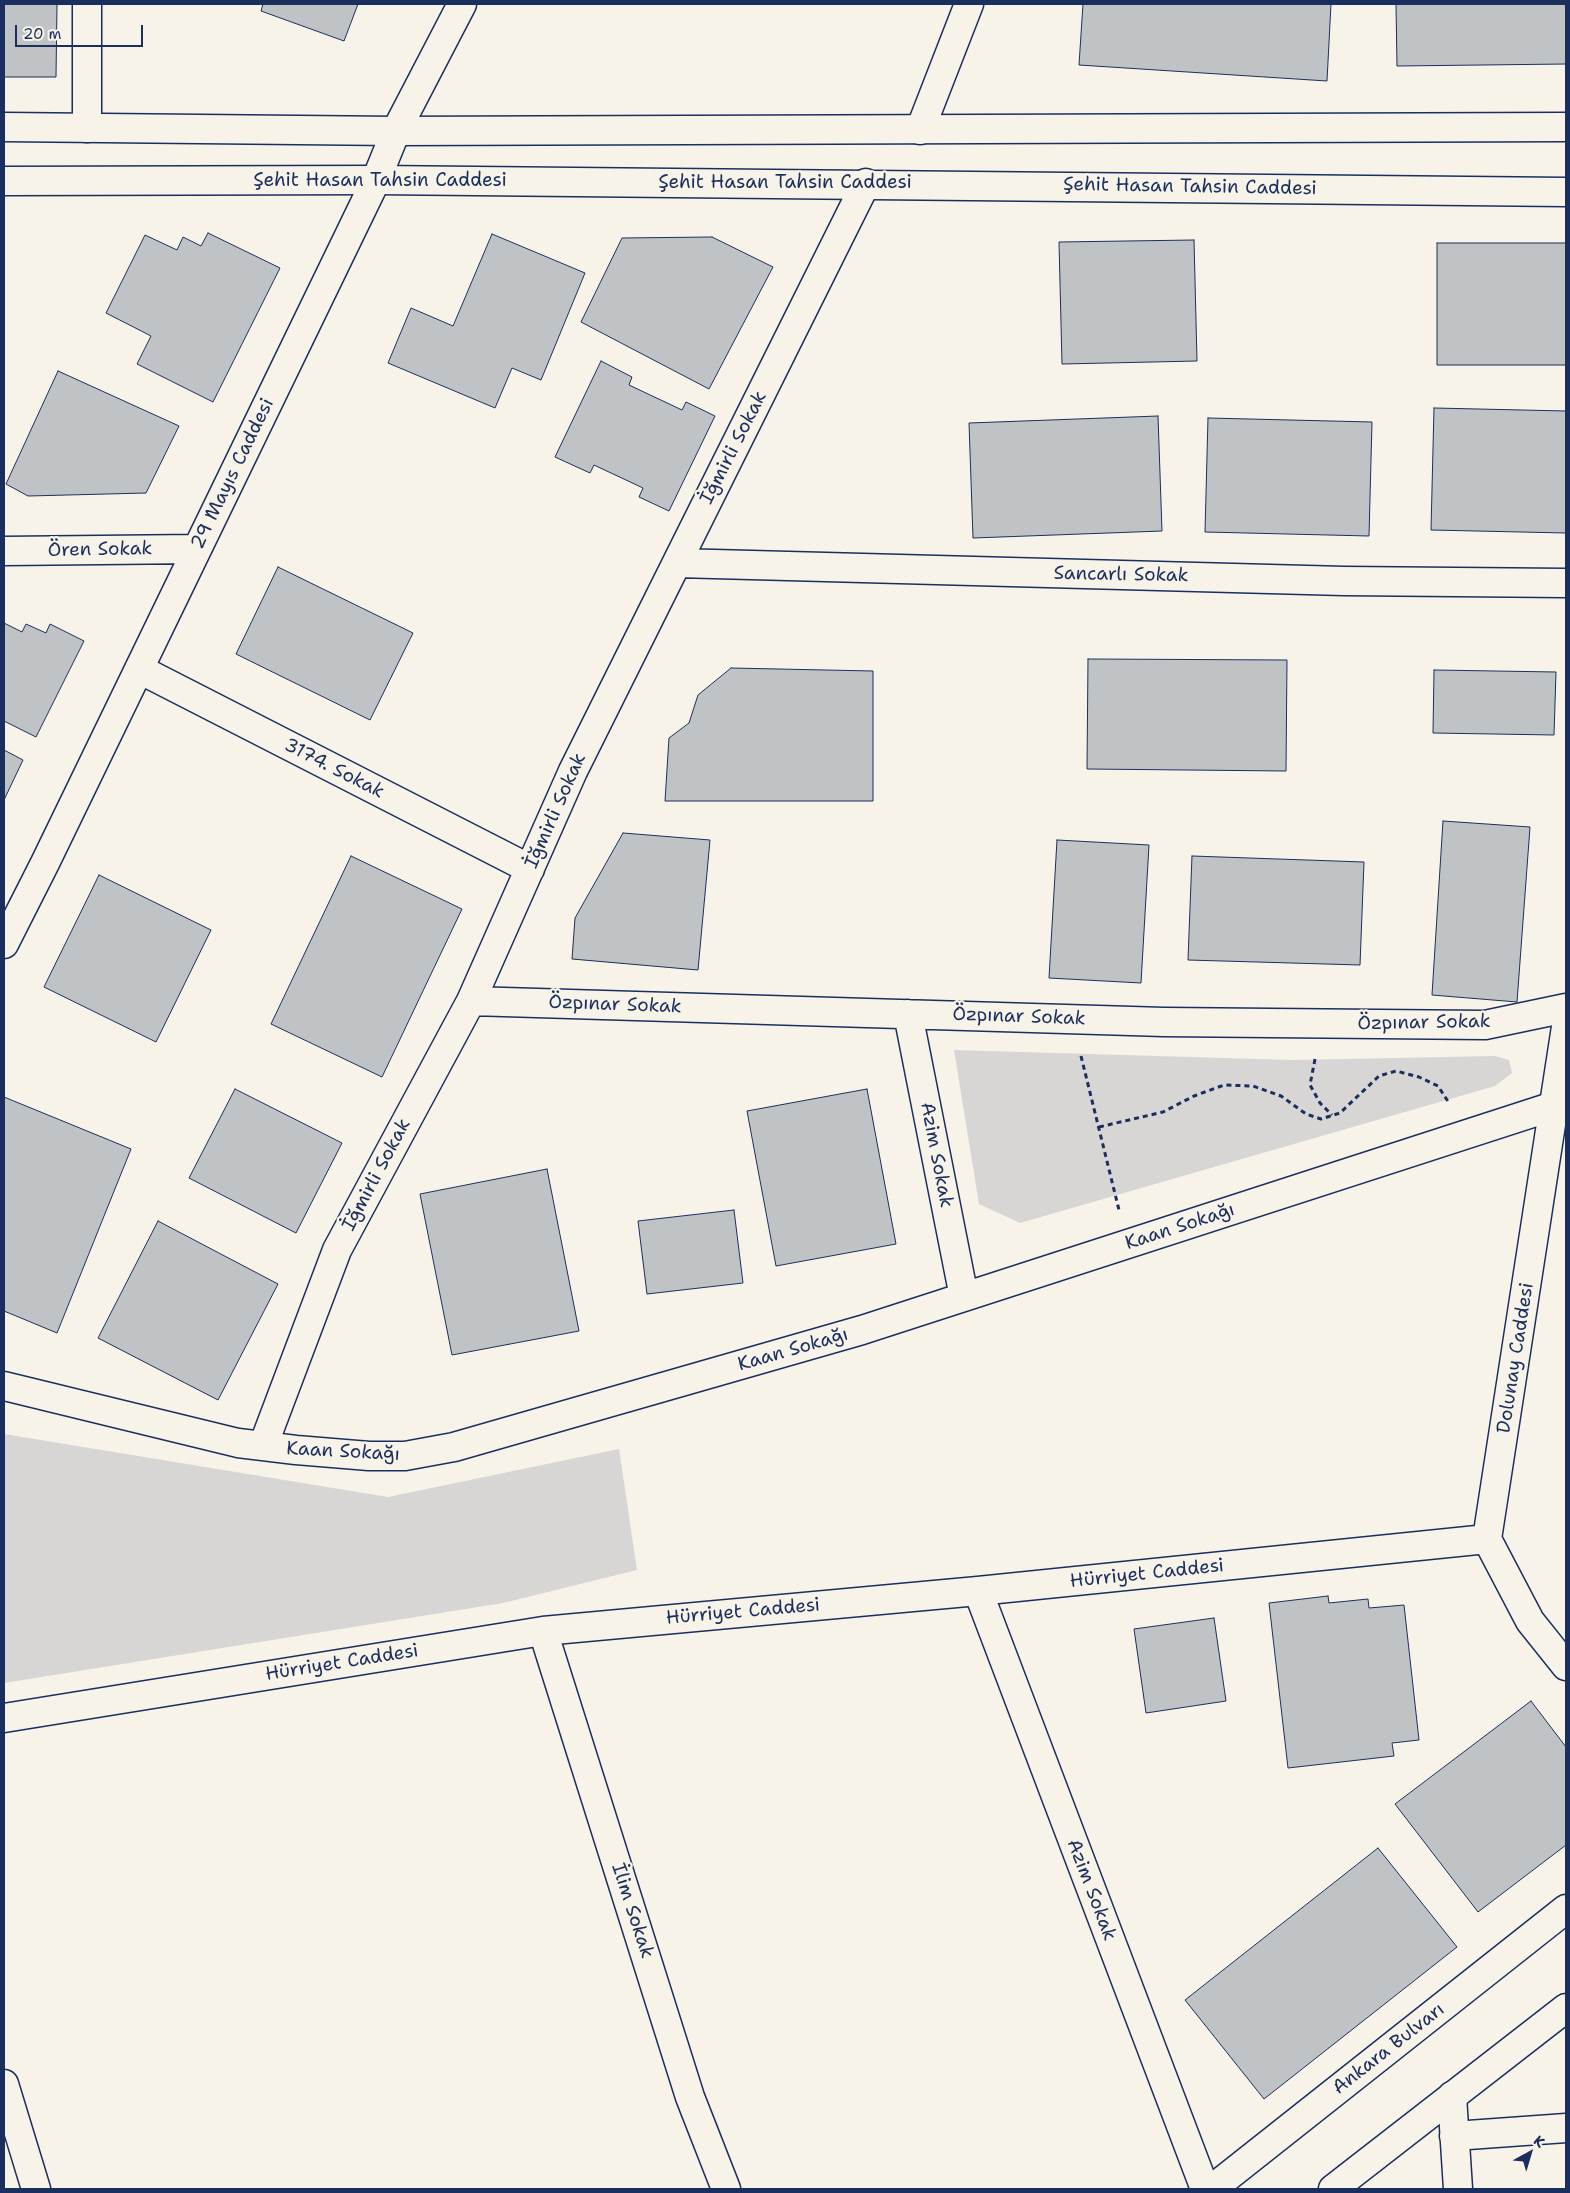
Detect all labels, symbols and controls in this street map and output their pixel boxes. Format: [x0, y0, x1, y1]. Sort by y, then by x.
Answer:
scale bar [18, 15, 145, 47]
text: 20 m [23, 24, 62, 44]
street label: Şehit Hasan Tahsin Caddesi [253, 170, 507, 192]
street label: Şehit Hasan Tahsin Caddesi [658, 172, 912, 194]
street label: Şehit Hasan Tahsin Caddesi [1063, 173, 1317, 201]
street label: İğmirli Sokak [696, 388, 772, 508]
street label: 29 Mayıs Caddesi [187, 395, 279, 553]
street label: Ören Sokak [47, 538, 153, 562]
street label: Sancarlı Sokak [1053, 562, 1189, 588]
street label: 3174. Sokak [280, 734, 388, 804]
street label: İğmirli Sokak [520, 750, 592, 872]
street label: Özpınar Sokak [548, 991, 682, 1019]
street label: Özpınar Sokak [952, 1003, 1086, 1031]
street label: Özpınar Sokak [1357, 1010, 1491, 1036]
street label: Azim Sokak [915, 1100, 957, 1210]
street label: İğmirli Sokak [338, 1115, 416, 1235]
street label: Kaan Sokağı [1122, 1199, 1238, 1255]
street label: Dolunay Caddesi [1493, 1281, 1539, 1435]
street label: Kaan Sokağı [735, 1323, 851, 1377]
street label: Kaan Sokağı [286, 1438, 400, 1466]
street label: Hürriyet Caddesi [1069, 1555, 1225, 1593]
street label: Hürriyet Caddesi [665, 1594, 821, 1630]
street label: Hürriyet Caddesi [264, 1640, 420, 1686]
street label: Azim Sokak [1061, 1836, 1121, 1944]
street label: İlim Sokak [606, 1861, 658, 1961]
street label: Ankara Bulvarı [1328, 1998, 1450, 2100]
north arrow [1505, 2128, 1555, 2178]
text: K [1530, 2131, 1549, 2151]

